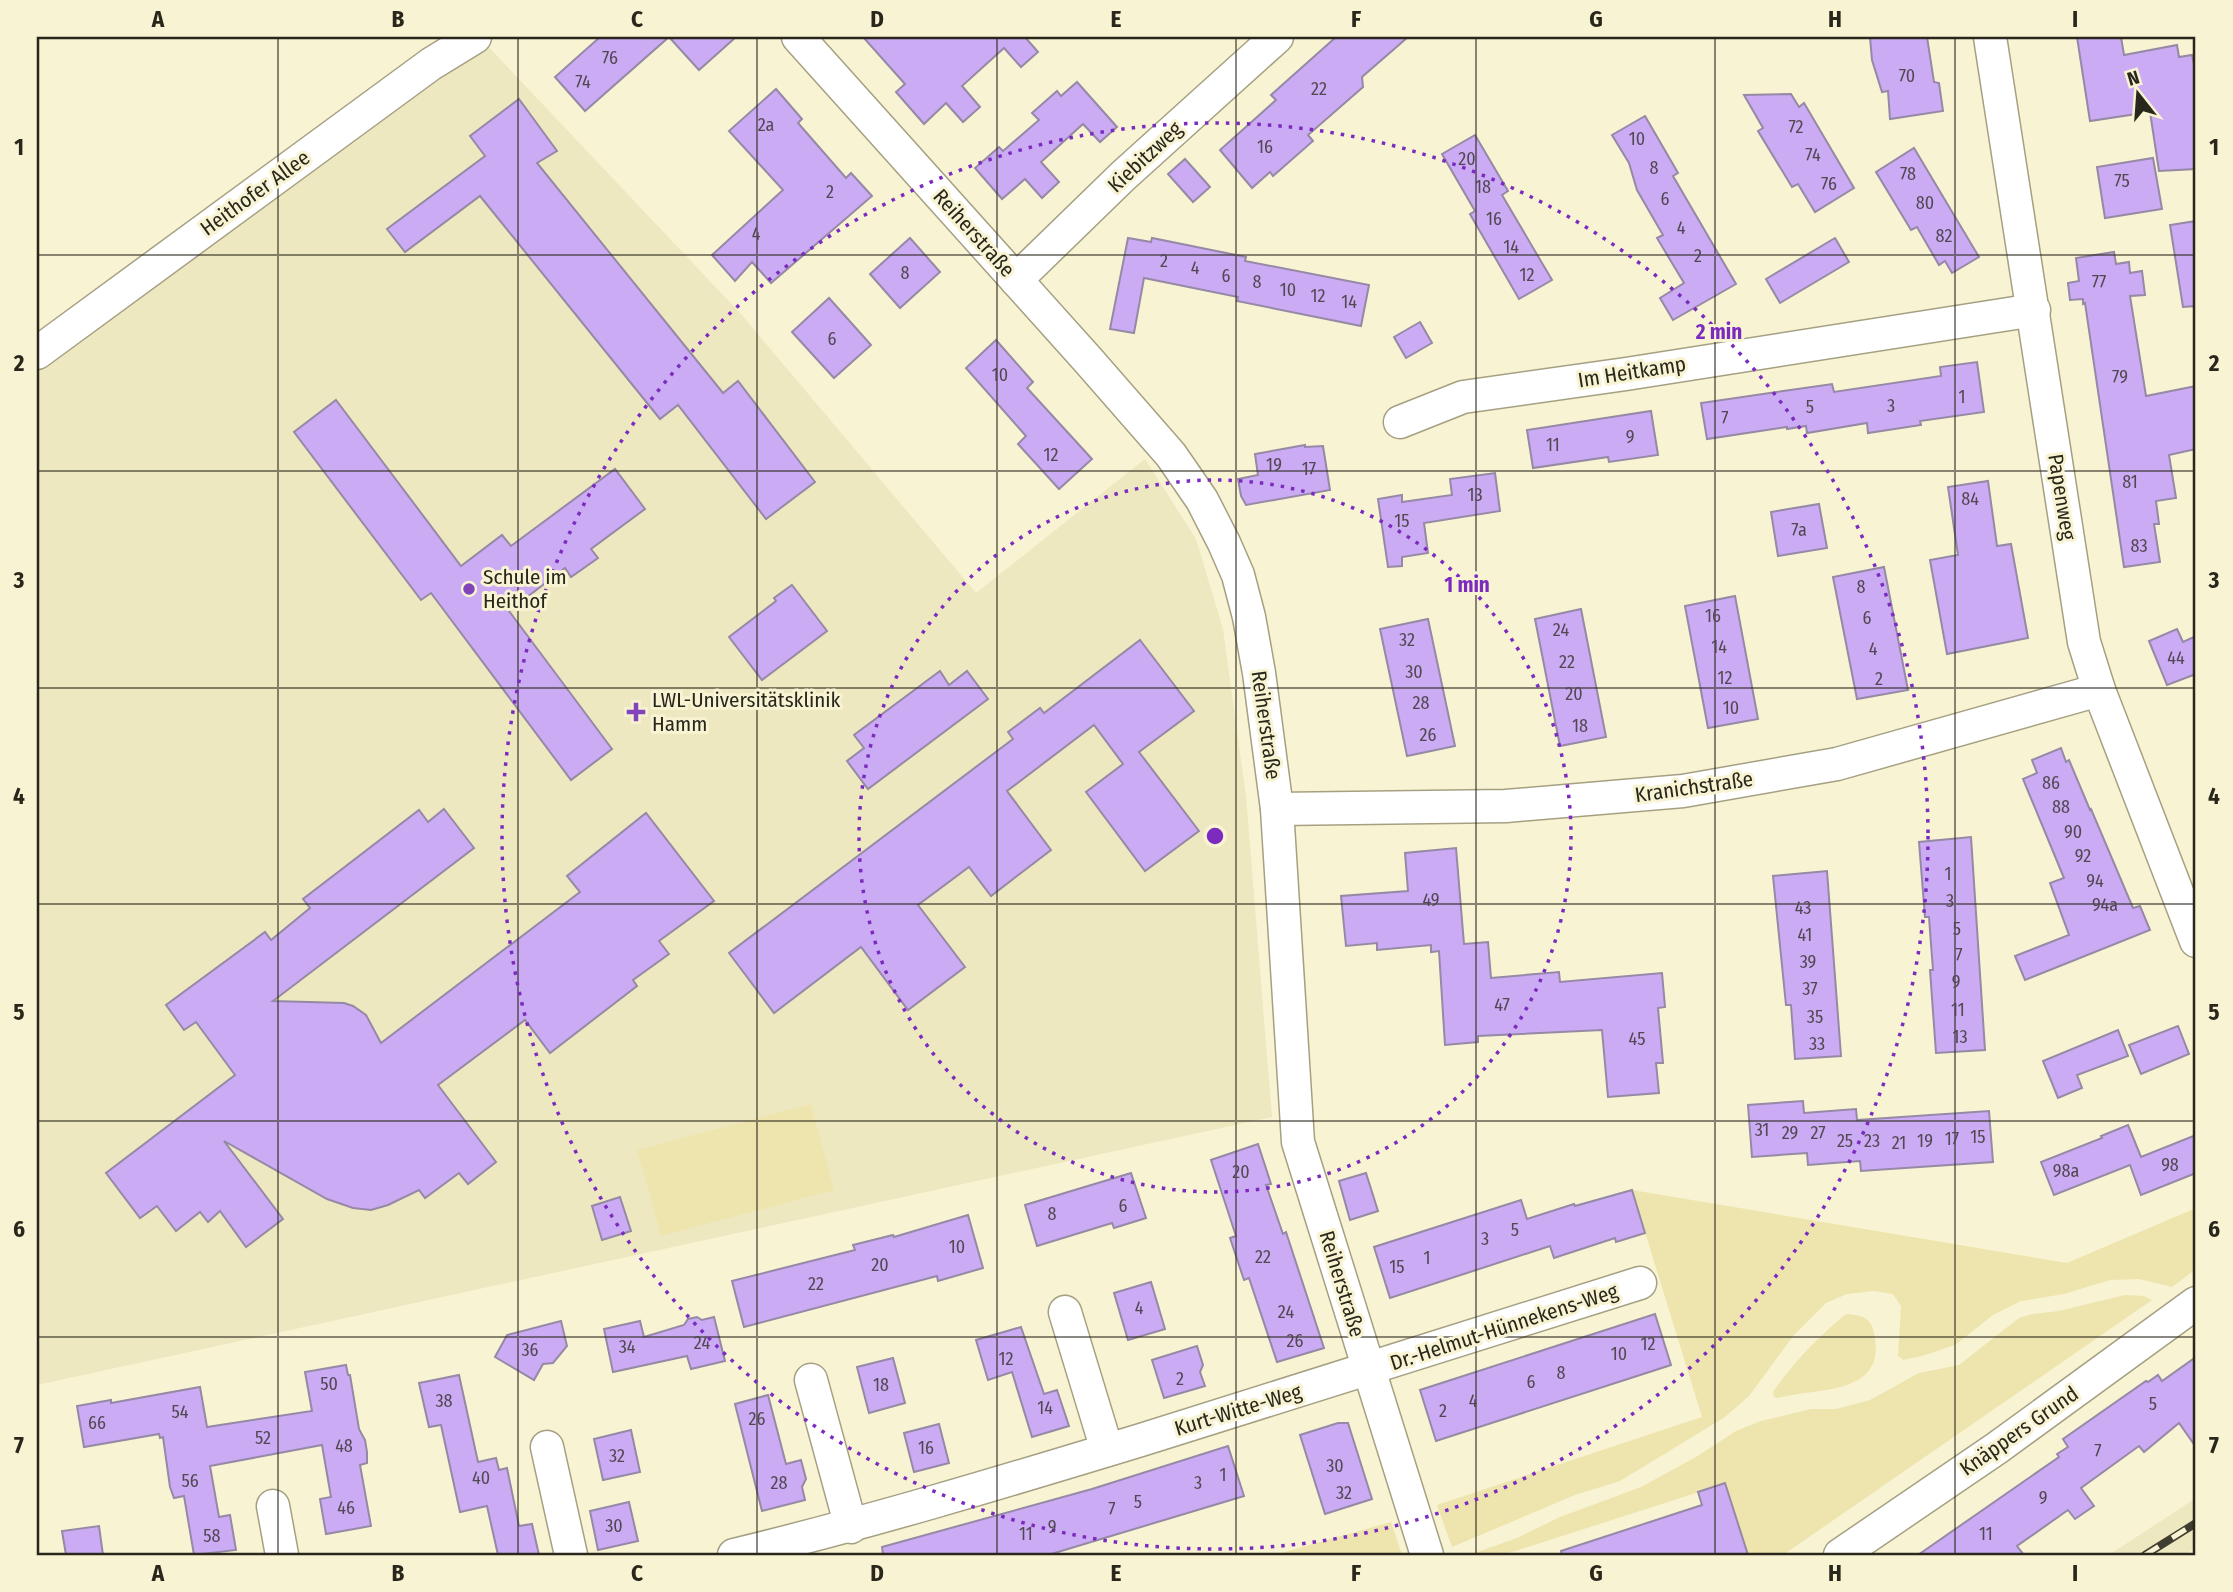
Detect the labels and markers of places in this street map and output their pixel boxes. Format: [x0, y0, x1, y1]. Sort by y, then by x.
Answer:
place label: Schule im Heithof [483, 564, 567, 614]
marker: Schule im Heithof [461, 581, 477, 597]
place label: LWL-Universitätsklinik Hamm [652, 687, 841, 737]
marker: LWL-Universitätsklinik Hamm [626, 702, 646, 722]
centre of rings [1203, 824, 1227, 848]

